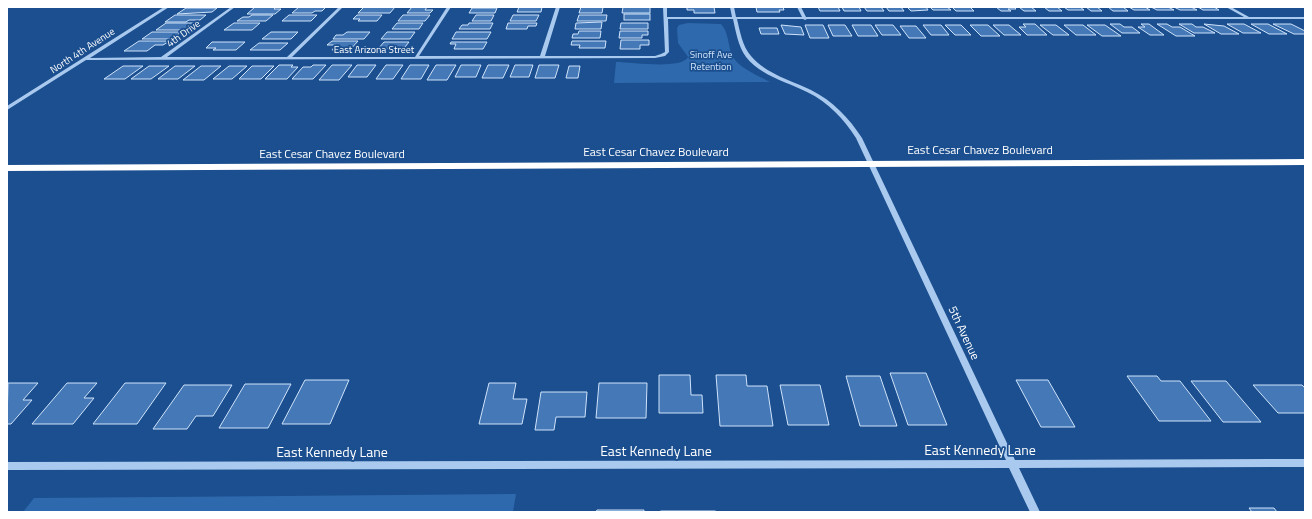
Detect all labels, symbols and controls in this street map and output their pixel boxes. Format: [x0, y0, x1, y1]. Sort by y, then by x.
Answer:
street label: 4th Drive [163, 16, 203, 51]
street label: North 4th Avenue [47, 24, 118, 77]
street label: East Arizona Street [334, 42, 415, 57]
park label: Sinoff Ave Retention [690, 47, 732, 74]
street label: East Cesar Chavez Boulevard [907, 140, 1053, 159]
street label: East Cesar Chavez Boulevard [583, 142, 729, 161]
street label: East Cesar Chavez Boulevard [259, 144, 405, 163]
street label: 5th Avenue [944, 303, 985, 363]
street label: East Kennedy Lane [924, 439, 1036, 460]
street label: East Kennedy Lane [600, 440, 712, 461]
street label: East Kennedy Lane [276, 441, 388, 462]

